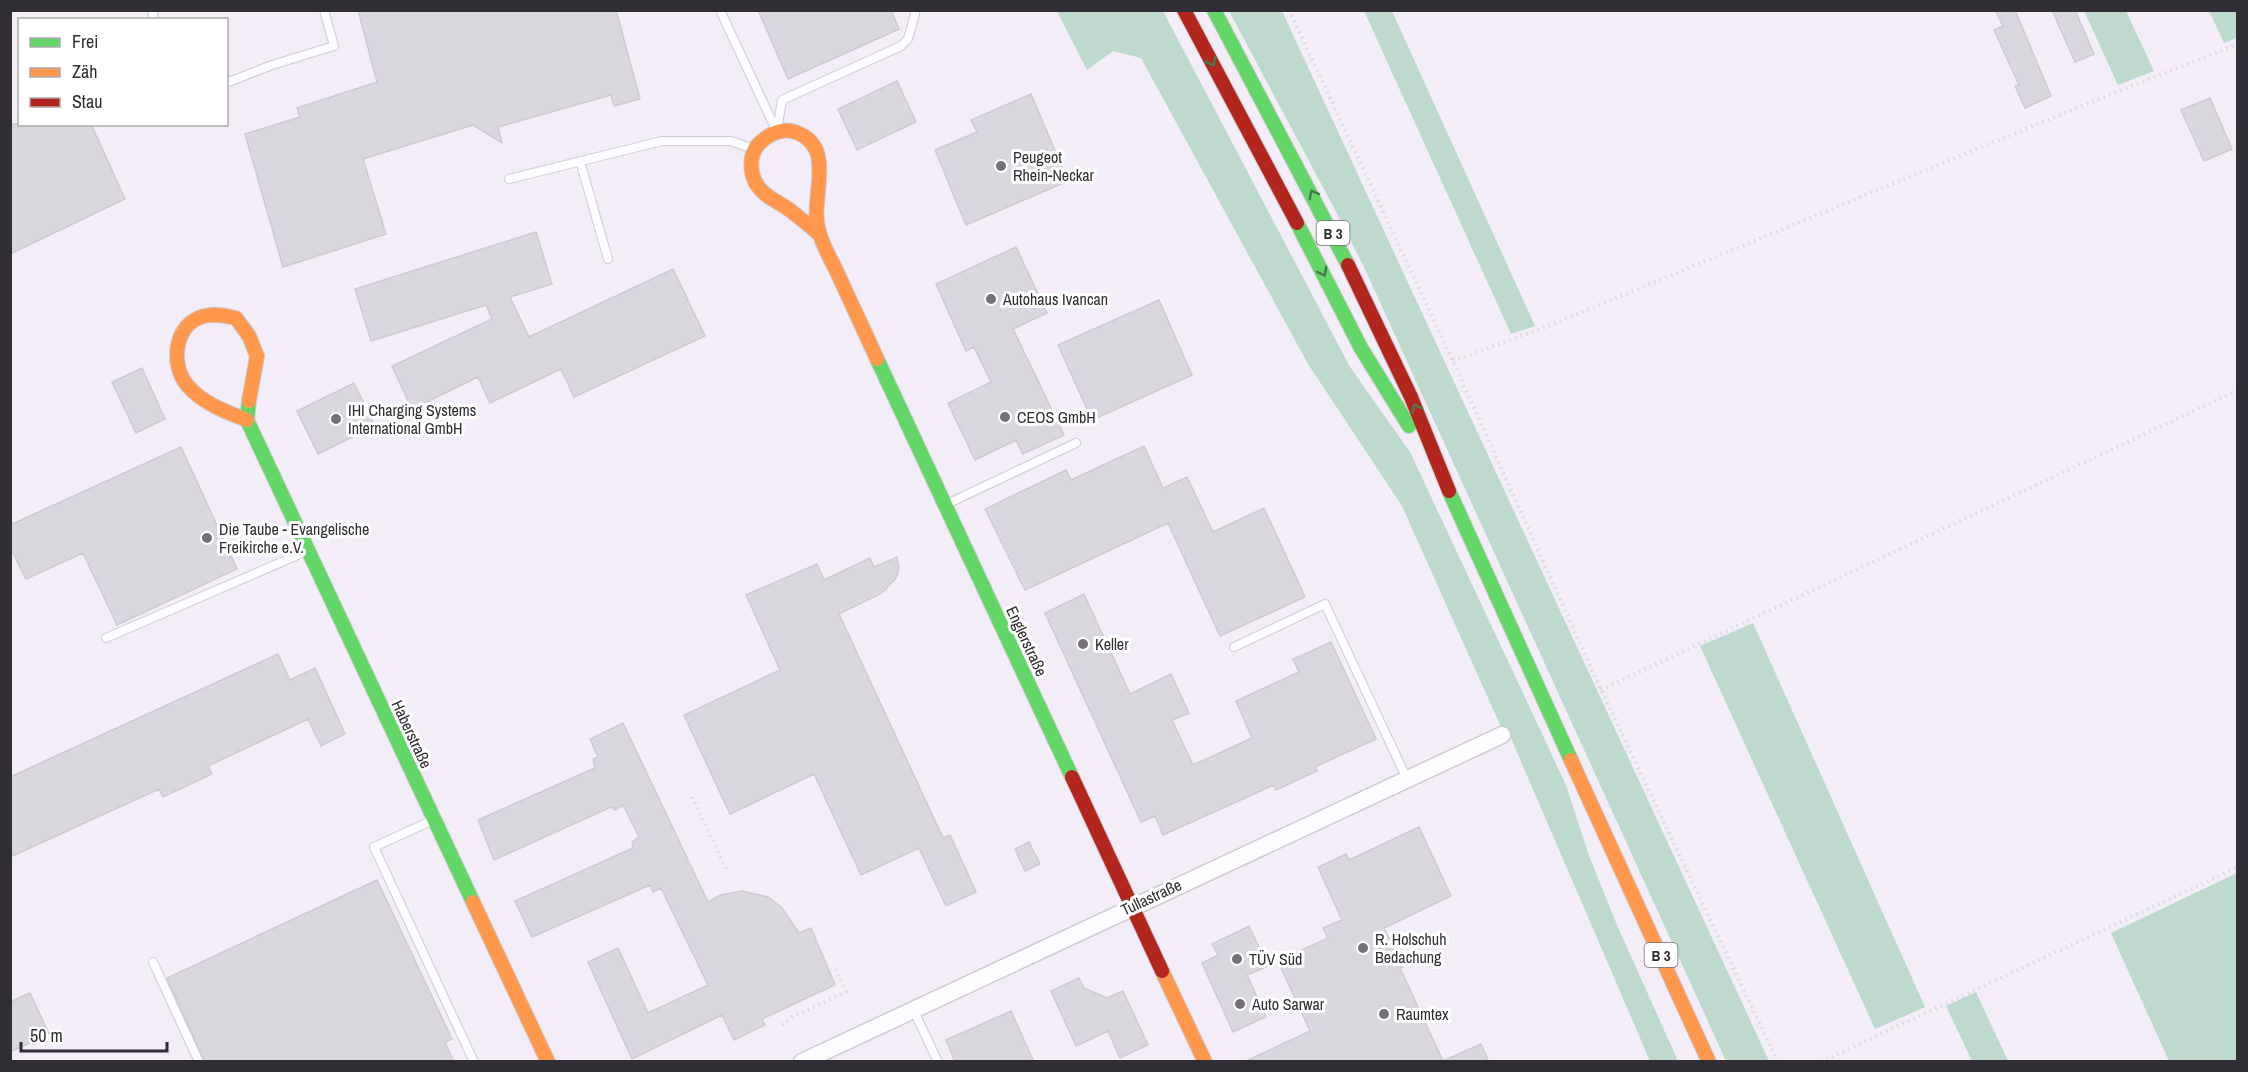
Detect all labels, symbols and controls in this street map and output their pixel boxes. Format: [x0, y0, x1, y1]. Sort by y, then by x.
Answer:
legend [18, 18, 228, 126]
text: Frei [72, 29, 98, 54]
one-way arrow [1205, 56, 1216, 66]
text: Zäh [72, 59, 97, 84]
text: Stau [72, 89, 102, 114]
place label: Peugeot Rhein-Neckar [1013, 146, 1095, 186]
marker: Peugeot Rhein-Neckar [994, 159, 1008, 173]
one-way arrow [1309, 190, 1320, 200]
road number: B 3 [1316, 221, 1350, 245]
one-way arrow [1316, 265, 1327, 276]
place label: Autohaus Ivancan [1002, 288, 1108, 310]
marker: Autohaus Ivancan [984, 292, 998, 306]
place label: IHI Charging Systems International GmbH [348, 399, 476, 439]
one-way arrow [1411, 403, 1423, 414]
place label: CEOS GmbH [1017, 406, 1096, 428]
marker: CEOS GmbH [998, 410, 1012, 424]
marker: IHI Charging Systems International GmbH [329, 412, 343, 426]
place label: Die Taube - Evangelische Freikirche e.V. [219, 518, 369, 558]
marker: Die Taube - Evangelische Freikirche e.V. [200, 531, 214, 545]
street label: Englerstraße [1001, 602, 1053, 680]
place label: Keller [1095, 633, 1129, 655]
marker: Keller [1076, 637, 1090, 651]
street label: Haberstraße [387, 696, 437, 772]
street label: Tullastraße [1117, 873, 1185, 921]
place label: R. Holschuh Bedachung [1375, 928, 1446, 968]
marker: R. Holschuh Bedachung [1356, 941, 1370, 955]
road number: B 3 [1644, 943, 1678, 967]
place label: TÜV Süd [1249, 948, 1302, 970]
marker: TÜV Süd [1230, 952, 1244, 966]
place label: Auto Sarwar [1251, 993, 1325, 1015]
marker: Auto Sarwar [1233, 997, 1247, 1011]
place label: Raumtex [1396, 1003, 1449, 1025]
marker: Raumtex [1377, 1007, 1391, 1021]
scale bar [21, 1015, 166, 1053]
text: 50 m [30, 1023, 63, 1048]

